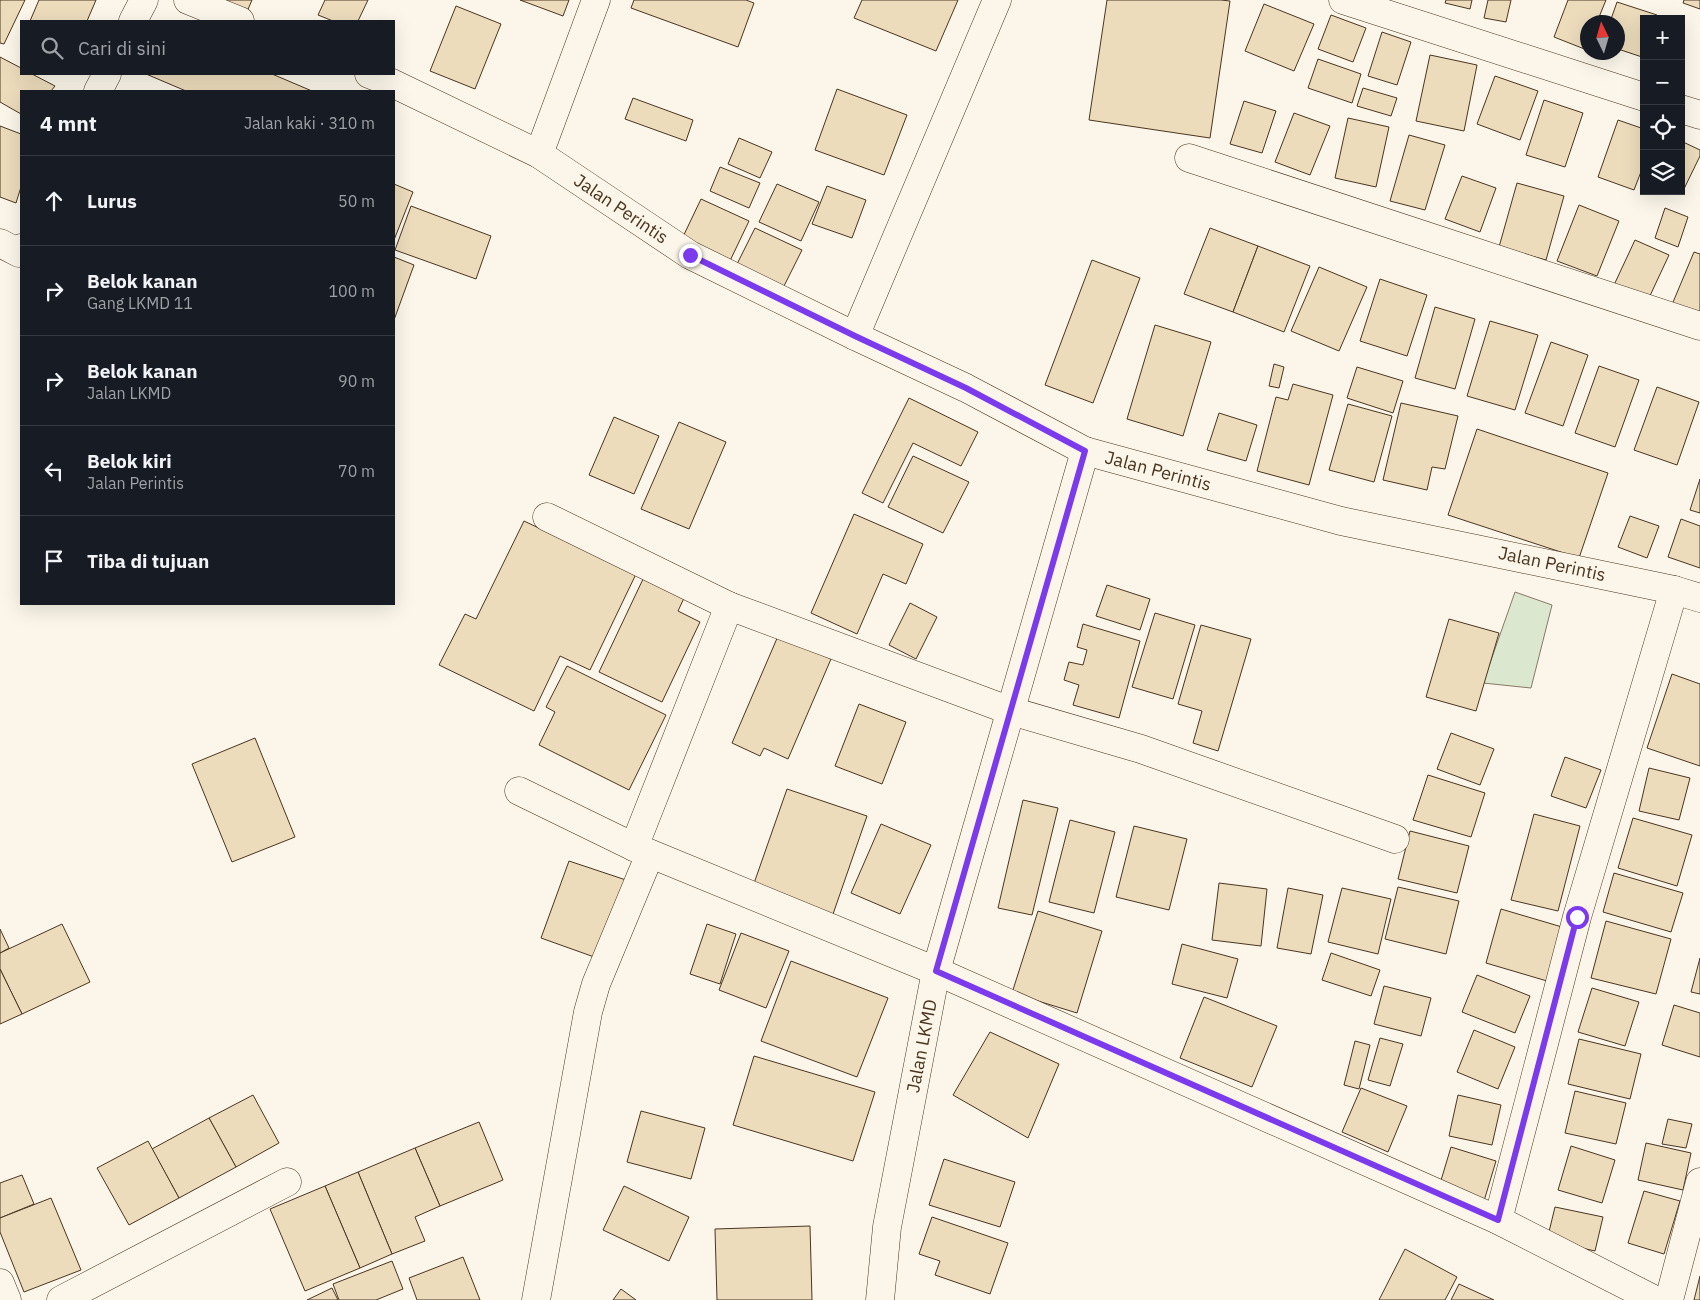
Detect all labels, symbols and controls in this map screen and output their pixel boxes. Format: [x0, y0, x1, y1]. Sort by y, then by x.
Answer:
north arrow [1580, 15, 1625, 60]
map controls [1640, 15, 1685, 195]
button: + [1640, 15, 1685, 60]
search box [20, 20, 395, 75]
icon: search [38, 34, 66, 62]
text: Cari di sini [78, 36, 166, 60]
button: − [1640, 60, 1685, 105]
button: locate [1640, 105, 1685, 150]
text: 4 mnt [40, 109, 97, 137]
text: Jalan kaki · 310 m [244, 113, 375, 133]
button: layers [1640, 150, 1685, 195]
street label: Jalan Perintis [570, 169, 673, 249]
icon: ahead [40, 187, 68, 215]
text: Lurus [87, 189, 137, 213]
text: 50 m [338, 191, 375, 211]
route end [679, 244, 702, 267]
text: Belok kanan [87, 269, 198, 293]
icon: right [40, 277, 68, 305]
text: 100 m [328, 281, 375, 301]
text: Gang LKMD 11 [87, 293, 193, 313]
text: Belok kanan [87, 359, 198, 383]
icon: right [40, 367, 68, 395]
text: 90 m [338, 371, 375, 391]
text: Jalan LKMD [87, 383, 171, 403]
street label: Jalan Perintis [1102, 445, 1214, 496]
text: Belok kiri [87, 449, 172, 473]
icon: left [40, 457, 68, 485]
text: 70 m [338, 461, 375, 481]
text: Jalan Perintis [87, 473, 184, 493]
street label: Jalan Perintis [1496, 541, 1608, 586]
icon: arrive [40, 547, 68, 575]
text: Tiba di tujuan [87, 549, 209, 573]
route start [1566, 906, 1589, 929]
street label: Jalan LKMD [901, 997, 942, 1095]

